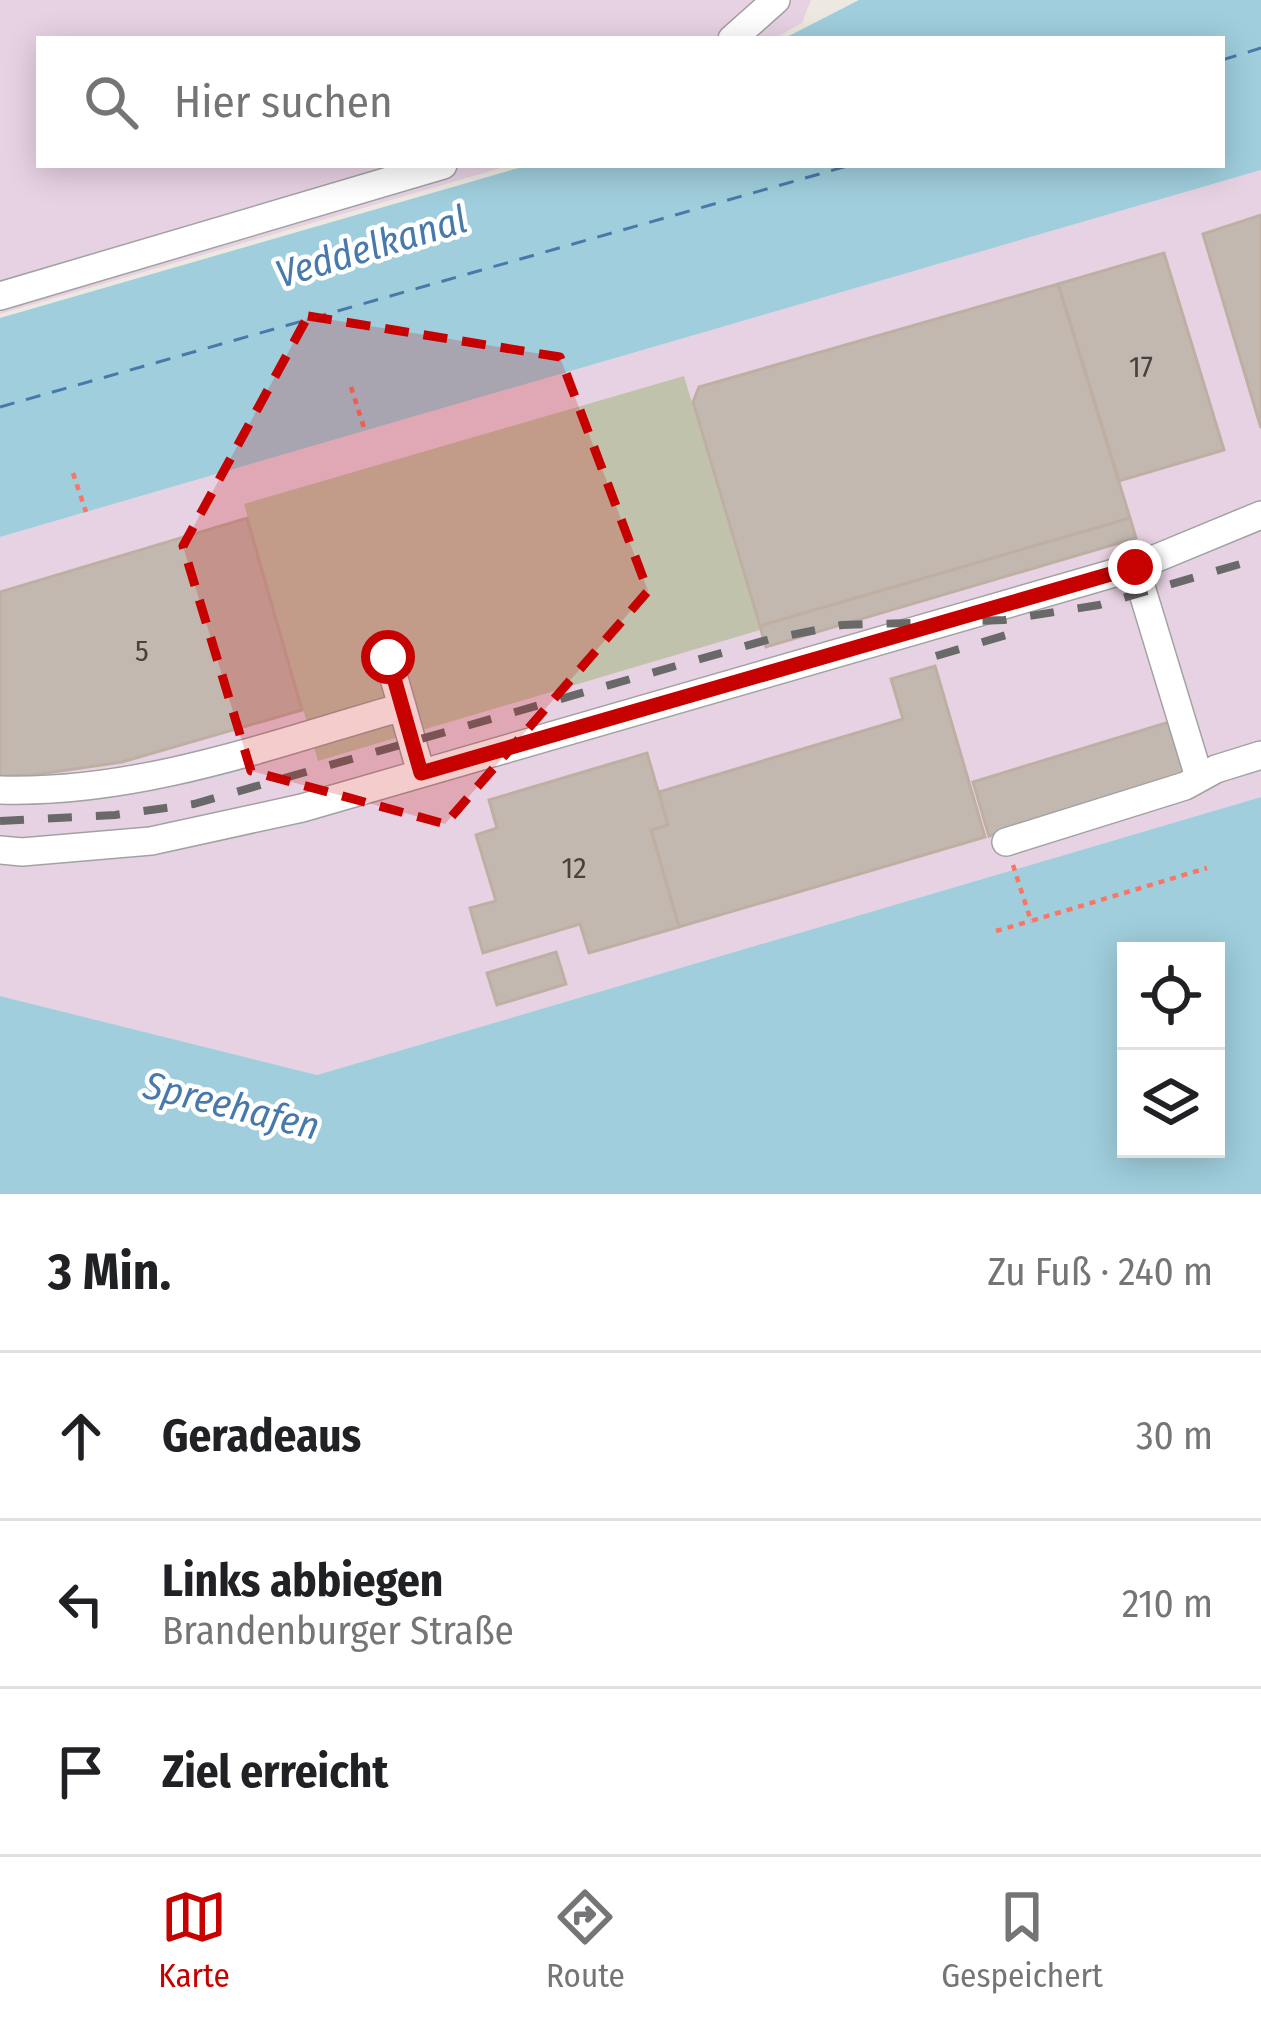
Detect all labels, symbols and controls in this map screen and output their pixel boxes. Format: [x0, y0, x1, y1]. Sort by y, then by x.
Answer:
search box [36, 36, 1225, 168]
icon: search [78, 69, 144, 135]
text: Hier suchen [174, 75, 393, 129]
water label: Veddelkanal [270, 196, 472, 298]
house number: 17 [1129, 349, 1153, 385]
route end [1108, 540, 1162, 594]
route start [361, 630, 415, 684]
house number: 5 [135, 633, 149, 669]
house number: 12 [562, 850, 586, 886]
map controls [1117, 942, 1225, 1158]
button: locate [1117, 942, 1225, 1050]
button: layers [1117, 1050, 1225, 1158]
water label: Spreehafen [138, 1062, 324, 1150]
text: 3 Min. [48, 1241, 171, 1303]
text: Zu Fuß · 240 m [988, 1249, 1213, 1295]
icon: ahead [48, 1403, 114, 1469]
text: Geradeaus [162, 1409, 361, 1463]
text: 30 m [1136, 1413, 1213, 1459]
text: Links abbiegen [162, 1554, 443, 1608]
icon: left [48, 1571, 114, 1637]
text: 210 m [1122, 1581, 1213, 1627]
text: Brandenburger Straße [162, 1608, 514, 1654]
icon: arrive [48, 1739, 114, 1805]
text: Ziel erreicht [162, 1745, 388, 1799]
tab: Karte [158, 1884, 230, 1996]
tab: Route [546, 1884, 625, 1996]
tab: Gespeichert [941, 1884, 1103, 1996]

